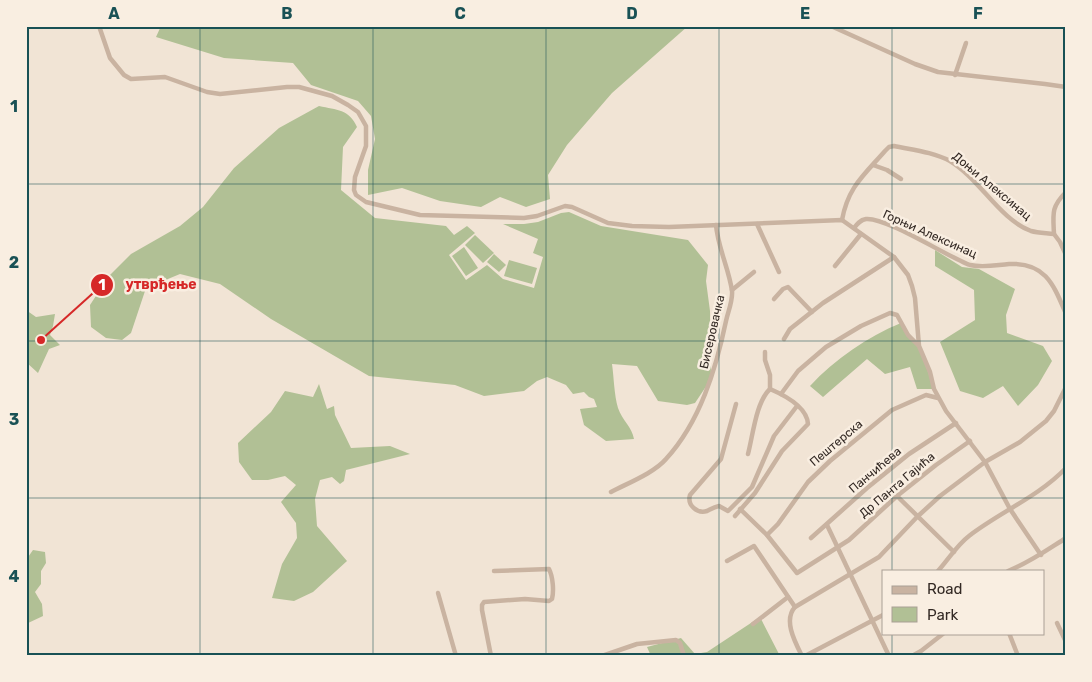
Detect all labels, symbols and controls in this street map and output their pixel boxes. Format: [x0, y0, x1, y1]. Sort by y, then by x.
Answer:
text: A [108, 4, 120, 23]
text: B [281, 4, 293, 23]
text: C [454, 4, 466, 23]
text: D [626, 4, 638, 23]
text: E [800, 4, 810, 23]
text: F [973, 4, 983, 23]
text: 1 [10, 97, 18, 116]
street label: Доњи Алексинац [950, 149, 1035, 223]
street label: Горњи Алексинац [881, 207, 980, 261]
text: 2 [9, 253, 19, 272]
callout: утврђење [90, 270, 206, 299]
text: 1 [98, 276, 106, 294]
text: утврђење [125, 276, 197, 293]
street label: Бисеровачка [697, 294, 727, 370]
text: 3 [9, 410, 19, 429]
street label: Пештерска [807, 417, 865, 469]
street label: Панчићева [846, 444, 904, 496]
street label: Др Панта Гајића [856, 449, 938, 521]
text: 4 [9, 567, 20, 586]
legend [882, 570, 1044, 634]
text: Road [927, 580, 963, 598]
text: Park [927, 606, 958, 624]

